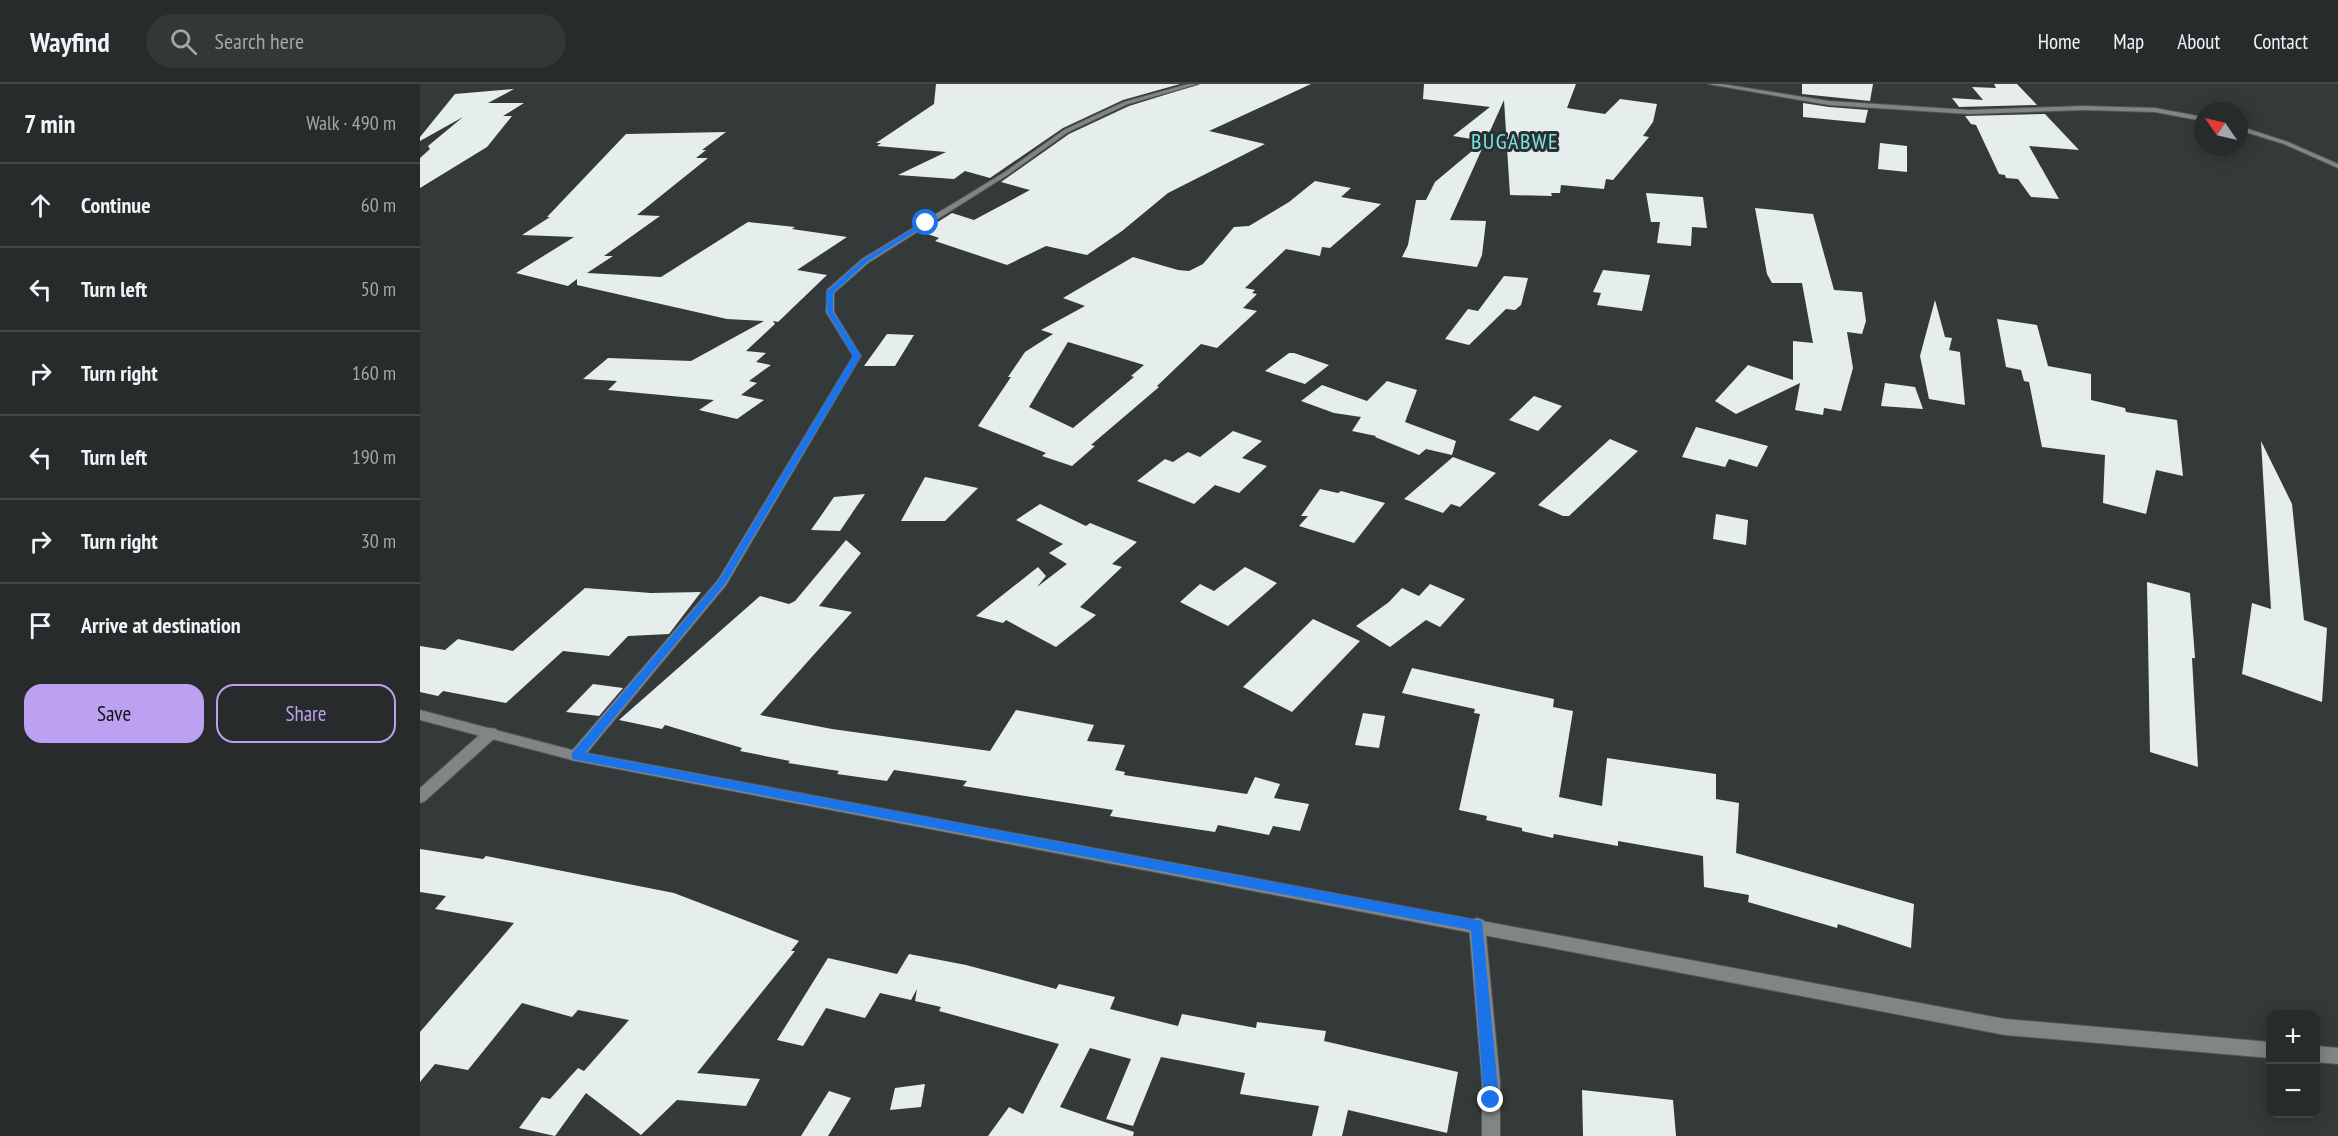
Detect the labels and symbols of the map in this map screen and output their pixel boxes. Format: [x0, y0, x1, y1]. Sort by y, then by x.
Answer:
north arrow [2194, 102, 2248, 156]
district label: BUGABWE [1471, 127, 1559, 155]
route start [912, 209, 938, 235]
route end [1477, 1086, 1503, 1112]

